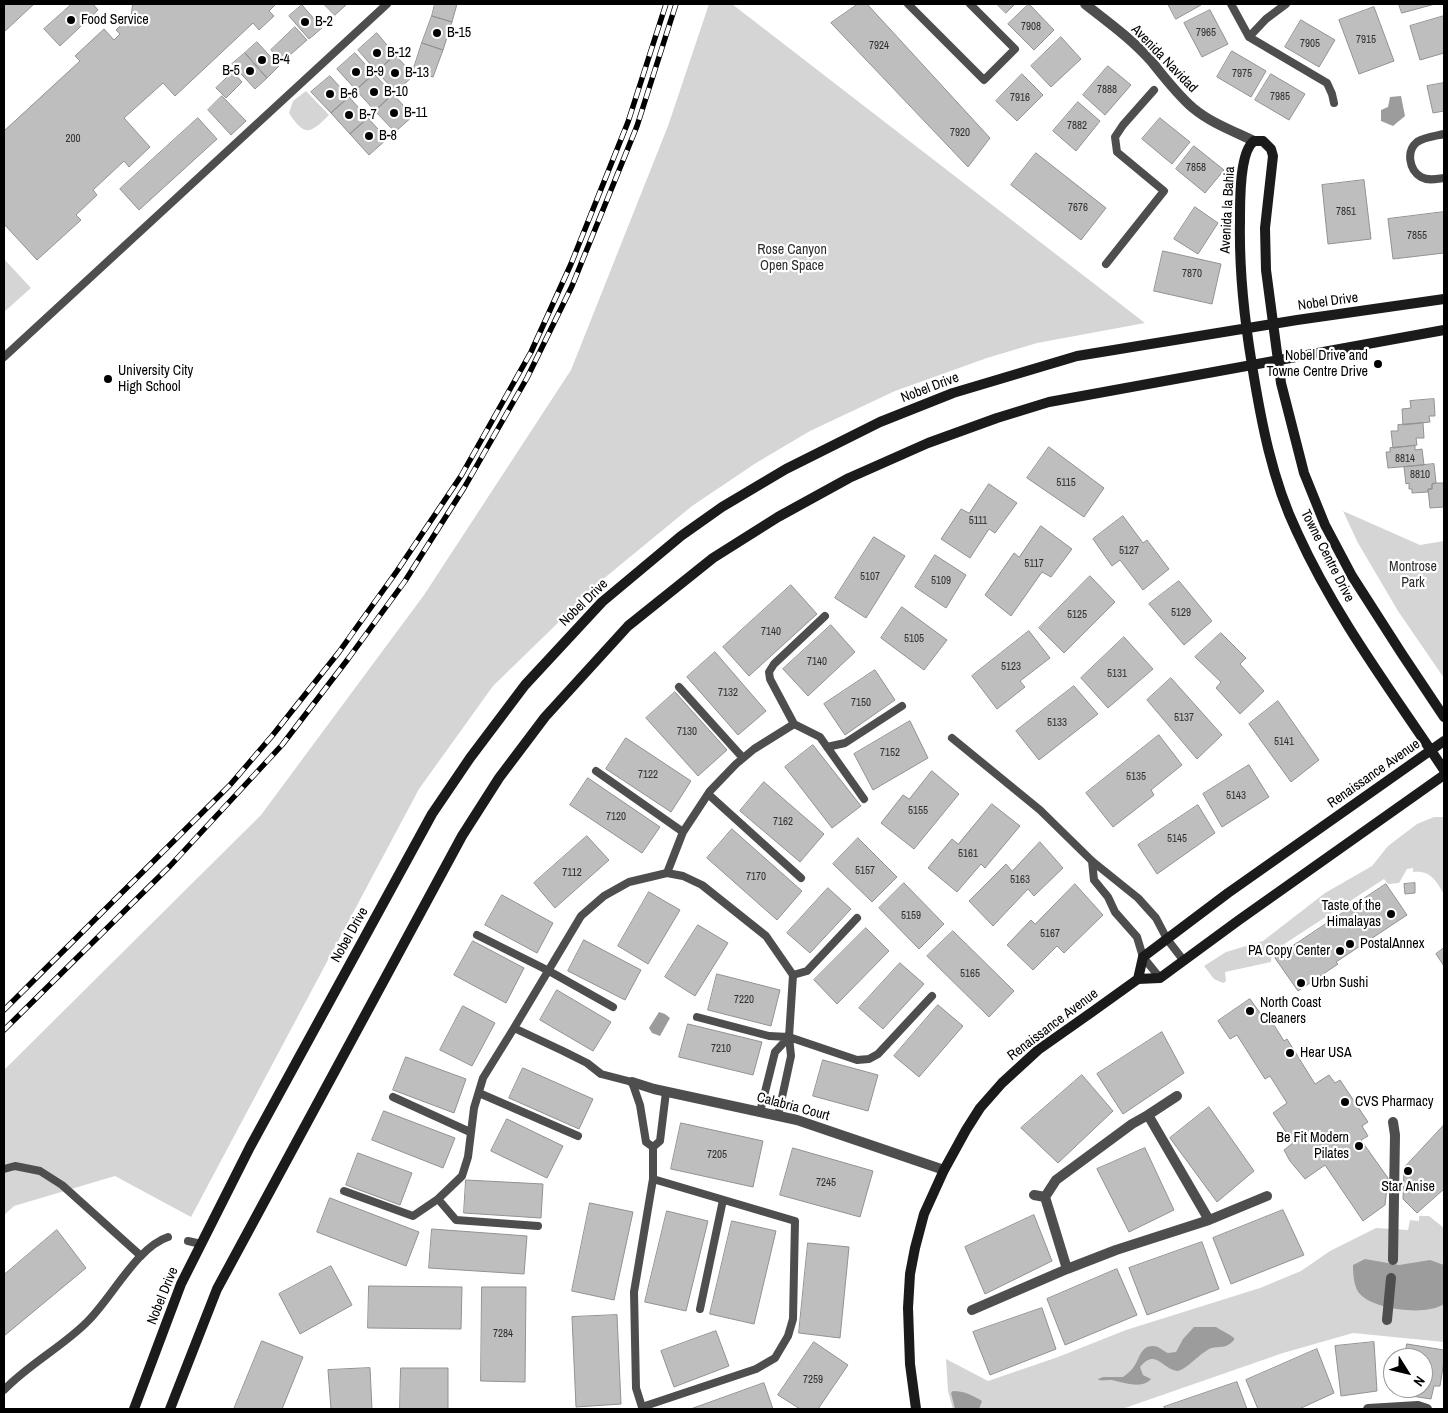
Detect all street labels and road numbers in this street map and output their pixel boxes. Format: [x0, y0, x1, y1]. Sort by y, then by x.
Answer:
street label: Avenida Navidad [1127, 22, 1201, 96]
street label: Avenida la Bahia [1217, 166, 1239, 254]
street label: Nobel Drive [1297, 289, 1359, 315]
street label: Nobel Drive [899, 369, 961, 407]
street label: Towne Centre Drive [1296, 507, 1358, 605]
street label: Nobel Drive [556, 576, 612, 630]
street label: Renaissance Avenue [1325, 736, 1423, 812]
street label: Nobel Drive [328, 904, 372, 966]
street label: Renaissance Avenue [1004, 986, 1102, 1064]
street label: Calabria Court [755, 1089, 831, 1125]
street label: Nobel Drive [144, 1265, 182, 1327]

